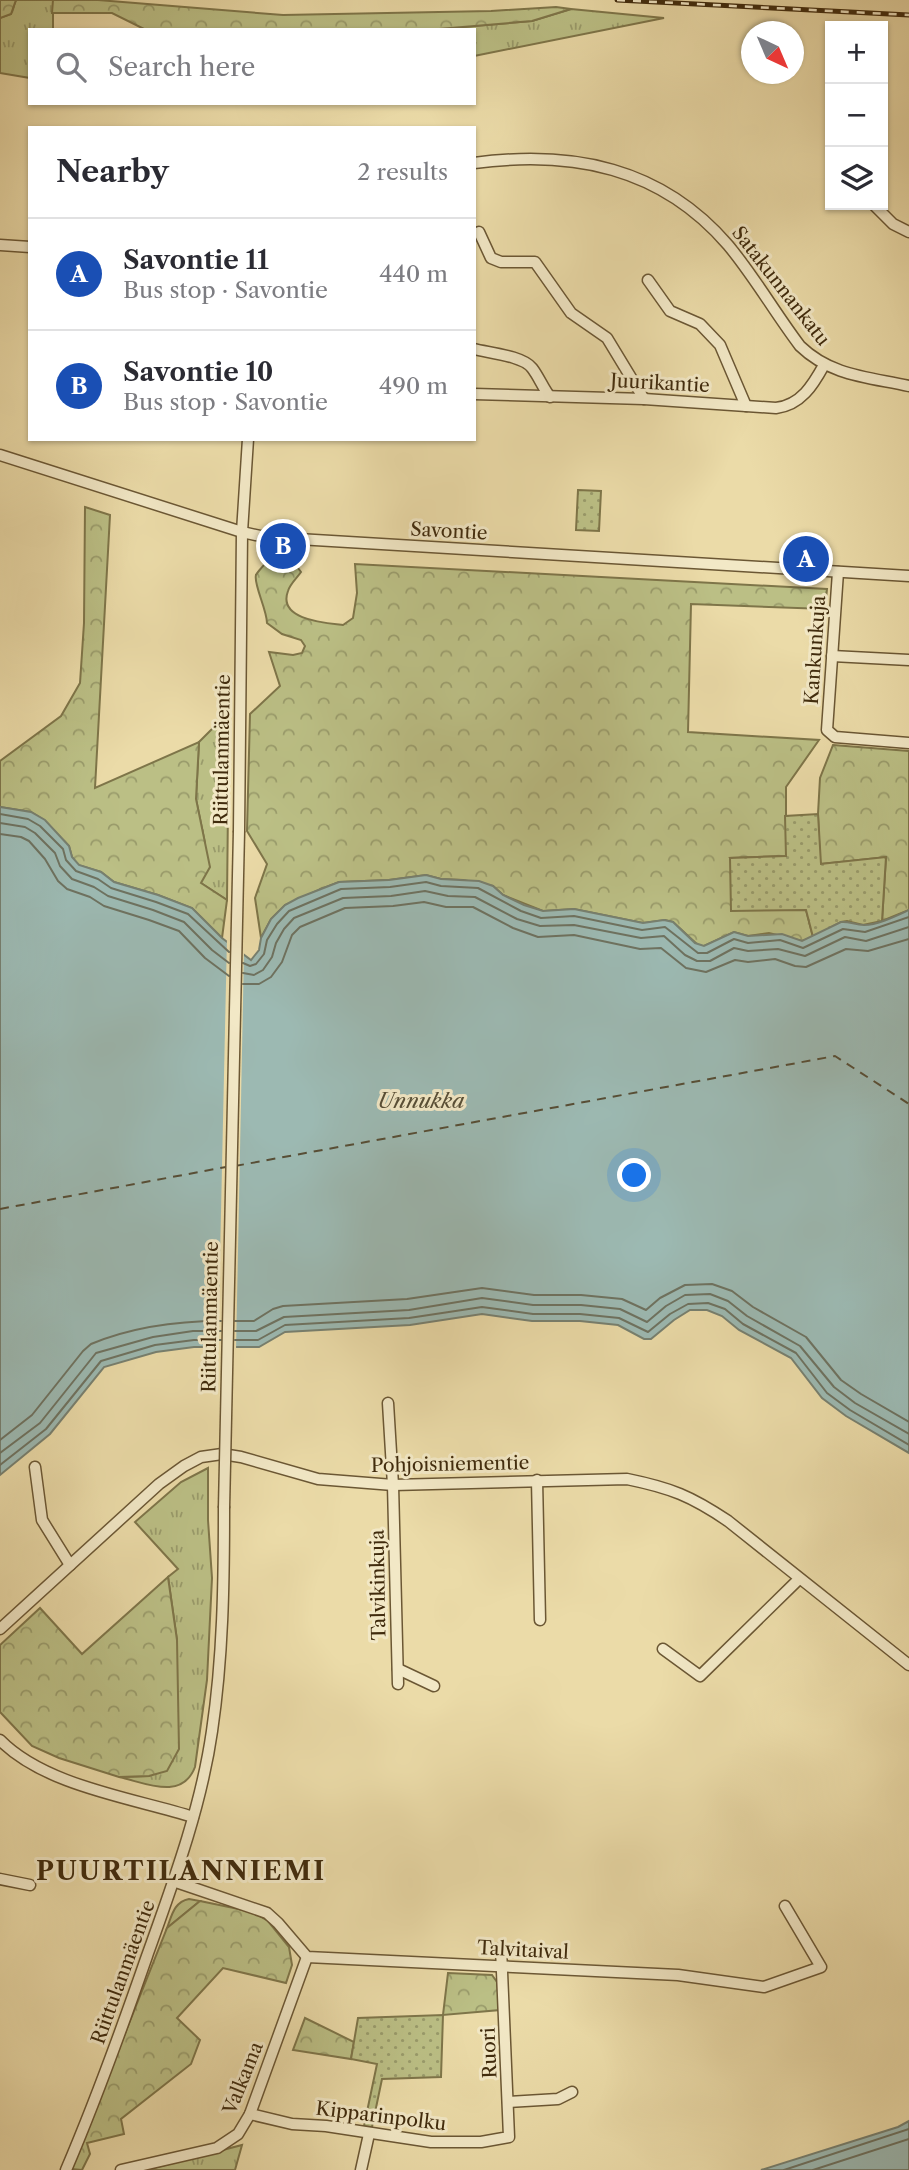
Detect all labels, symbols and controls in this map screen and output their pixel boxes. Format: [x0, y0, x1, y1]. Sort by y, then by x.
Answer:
north arrow [741, 21, 804, 84]
map controls [825, 21, 888, 210]
button: + [825, 21, 888, 84]
search box [28, 28, 476, 105]
icon: search [52, 48, 90, 86]
text: Search here [108, 51, 255, 83]
button: − [825, 84, 888, 147]
button: layers [825, 147, 888, 210]
text: Nearby [56, 153, 169, 190]
text: 2 results [357, 158, 448, 186]
street label: Satakunnankatu [727, 222, 835, 351]
text: Savontie 11 [123, 244, 269, 276]
text: A [70, 260, 88, 288]
text: 440 m [379, 260, 448, 288]
text: Bus stop · Savontie [123, 276, 328, 304]
text: Savontie 10 [123, 356, 273, 388]
street label: Juurikantie [607, 369, 710, 397]
text: B [70, 372, 88, 400]
text: 490 m [379, 372, 448, 400]
text: Bus stop · Savontie [123, 388, 328, 416]
street label: Savontie [410, 517, 488, 545]
pin: B [260, 520, 306, 572]
pin: A [783, 533, 829, 585]
street label: Kankunkuja [800, 595, 830, 705]
street label: Riittulanmäentie [209, 674, 235, 826]
water label: Unnukka [378, 1088, 465, 1113]
your location [617, 1158, 651, 1192]
street label: Riittulanmäentie [197, 1241, 223, 1393]
street label: Pohjoisniementie [371, 1451, 529, 1477]
street label: Talvikinkuja [366, 1529, 390, 1641]
district label: PUURTILANNIEMI [36, 1855, 326, 1887]
street label: Riittulanmäentie [86, 1897, 160, 2047]
street label: Talvitaival [477, 1936, 570, 1964]
street label: Ruori [477, 2027, 501, 2079]
street label: Valkama [218, 2038, 268, 2118]
street label: Kipparinpolku [314, 2097, 448, 2135]

